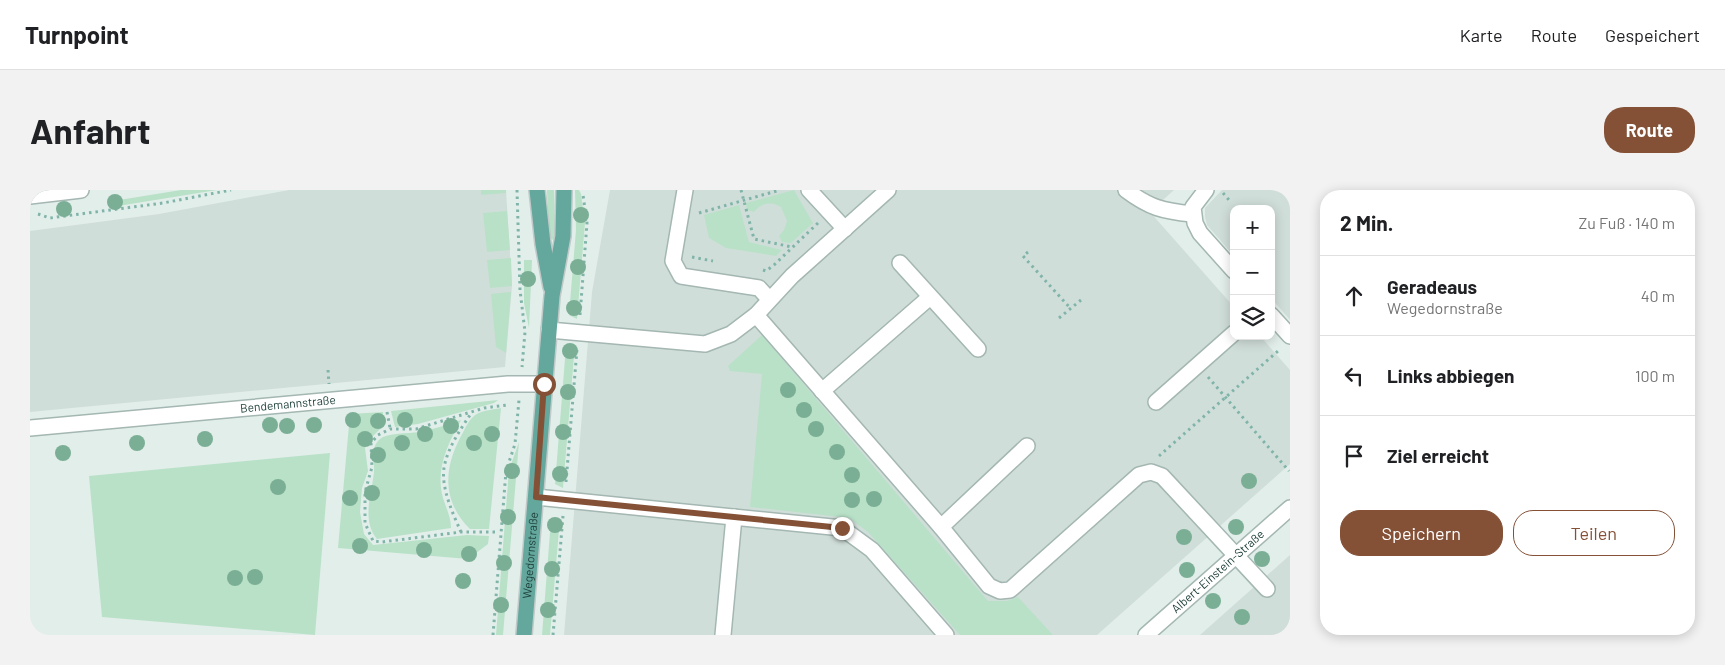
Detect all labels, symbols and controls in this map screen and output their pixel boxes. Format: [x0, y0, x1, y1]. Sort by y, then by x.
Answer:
text: Turnpoint [25, 20, 129, 49]
text: Karte [1460, 24, 1503, 46]
text: Route [1531, 24, 1577, 46]
text: Gespeichert [1605, 24, 1700, 46]
button: Route [1604, 107, 1695, 153]
text: Anfahrt [30, 109, 150, 151]
map controls [1230, 205, 1275, 340]
button: + [1230, 205, 1275, 250]
text: 2 Min. [1340, 210, 1393, 235]
text: Zu Fuß · 140 m [1578, 213, 1675, 232]
button: − [1230, 250, 1275, 295]
text: Geradeaus [1387, 275, 1477, 298]
icon: ahead [1340, 282, 1368, 310]
text: 40 m [1641, 286, 1675, 305]
button: layers [1230, 295, 1275, 340]
text: Wegedornstraße [1387, 298, 1503, 317]
icon: left [1340, 362, 1368, 390]
text: Links abbiegen [1387, 364, 1514, 387]
text: 100 m [1635, 366, 1675, 385]
route start [533, 373, 556, 396]
street label: Bendemannstraße [239, 392, 336, 415]
icon: arrive [1340, 442, 1368, 470]
text: Ziel erreicht [1387, 444, 1489, 467]
button: Speichern [1340, 510, 1503, 556]
button: Teilen [1513, 510, 1675, 556]
street label: Wegedornstraße [519, 511, 540, 599]
route end [831, 517, 854, 540]
street label: Albert-Einstein-Straße [1168, 526, 1267, 615]

